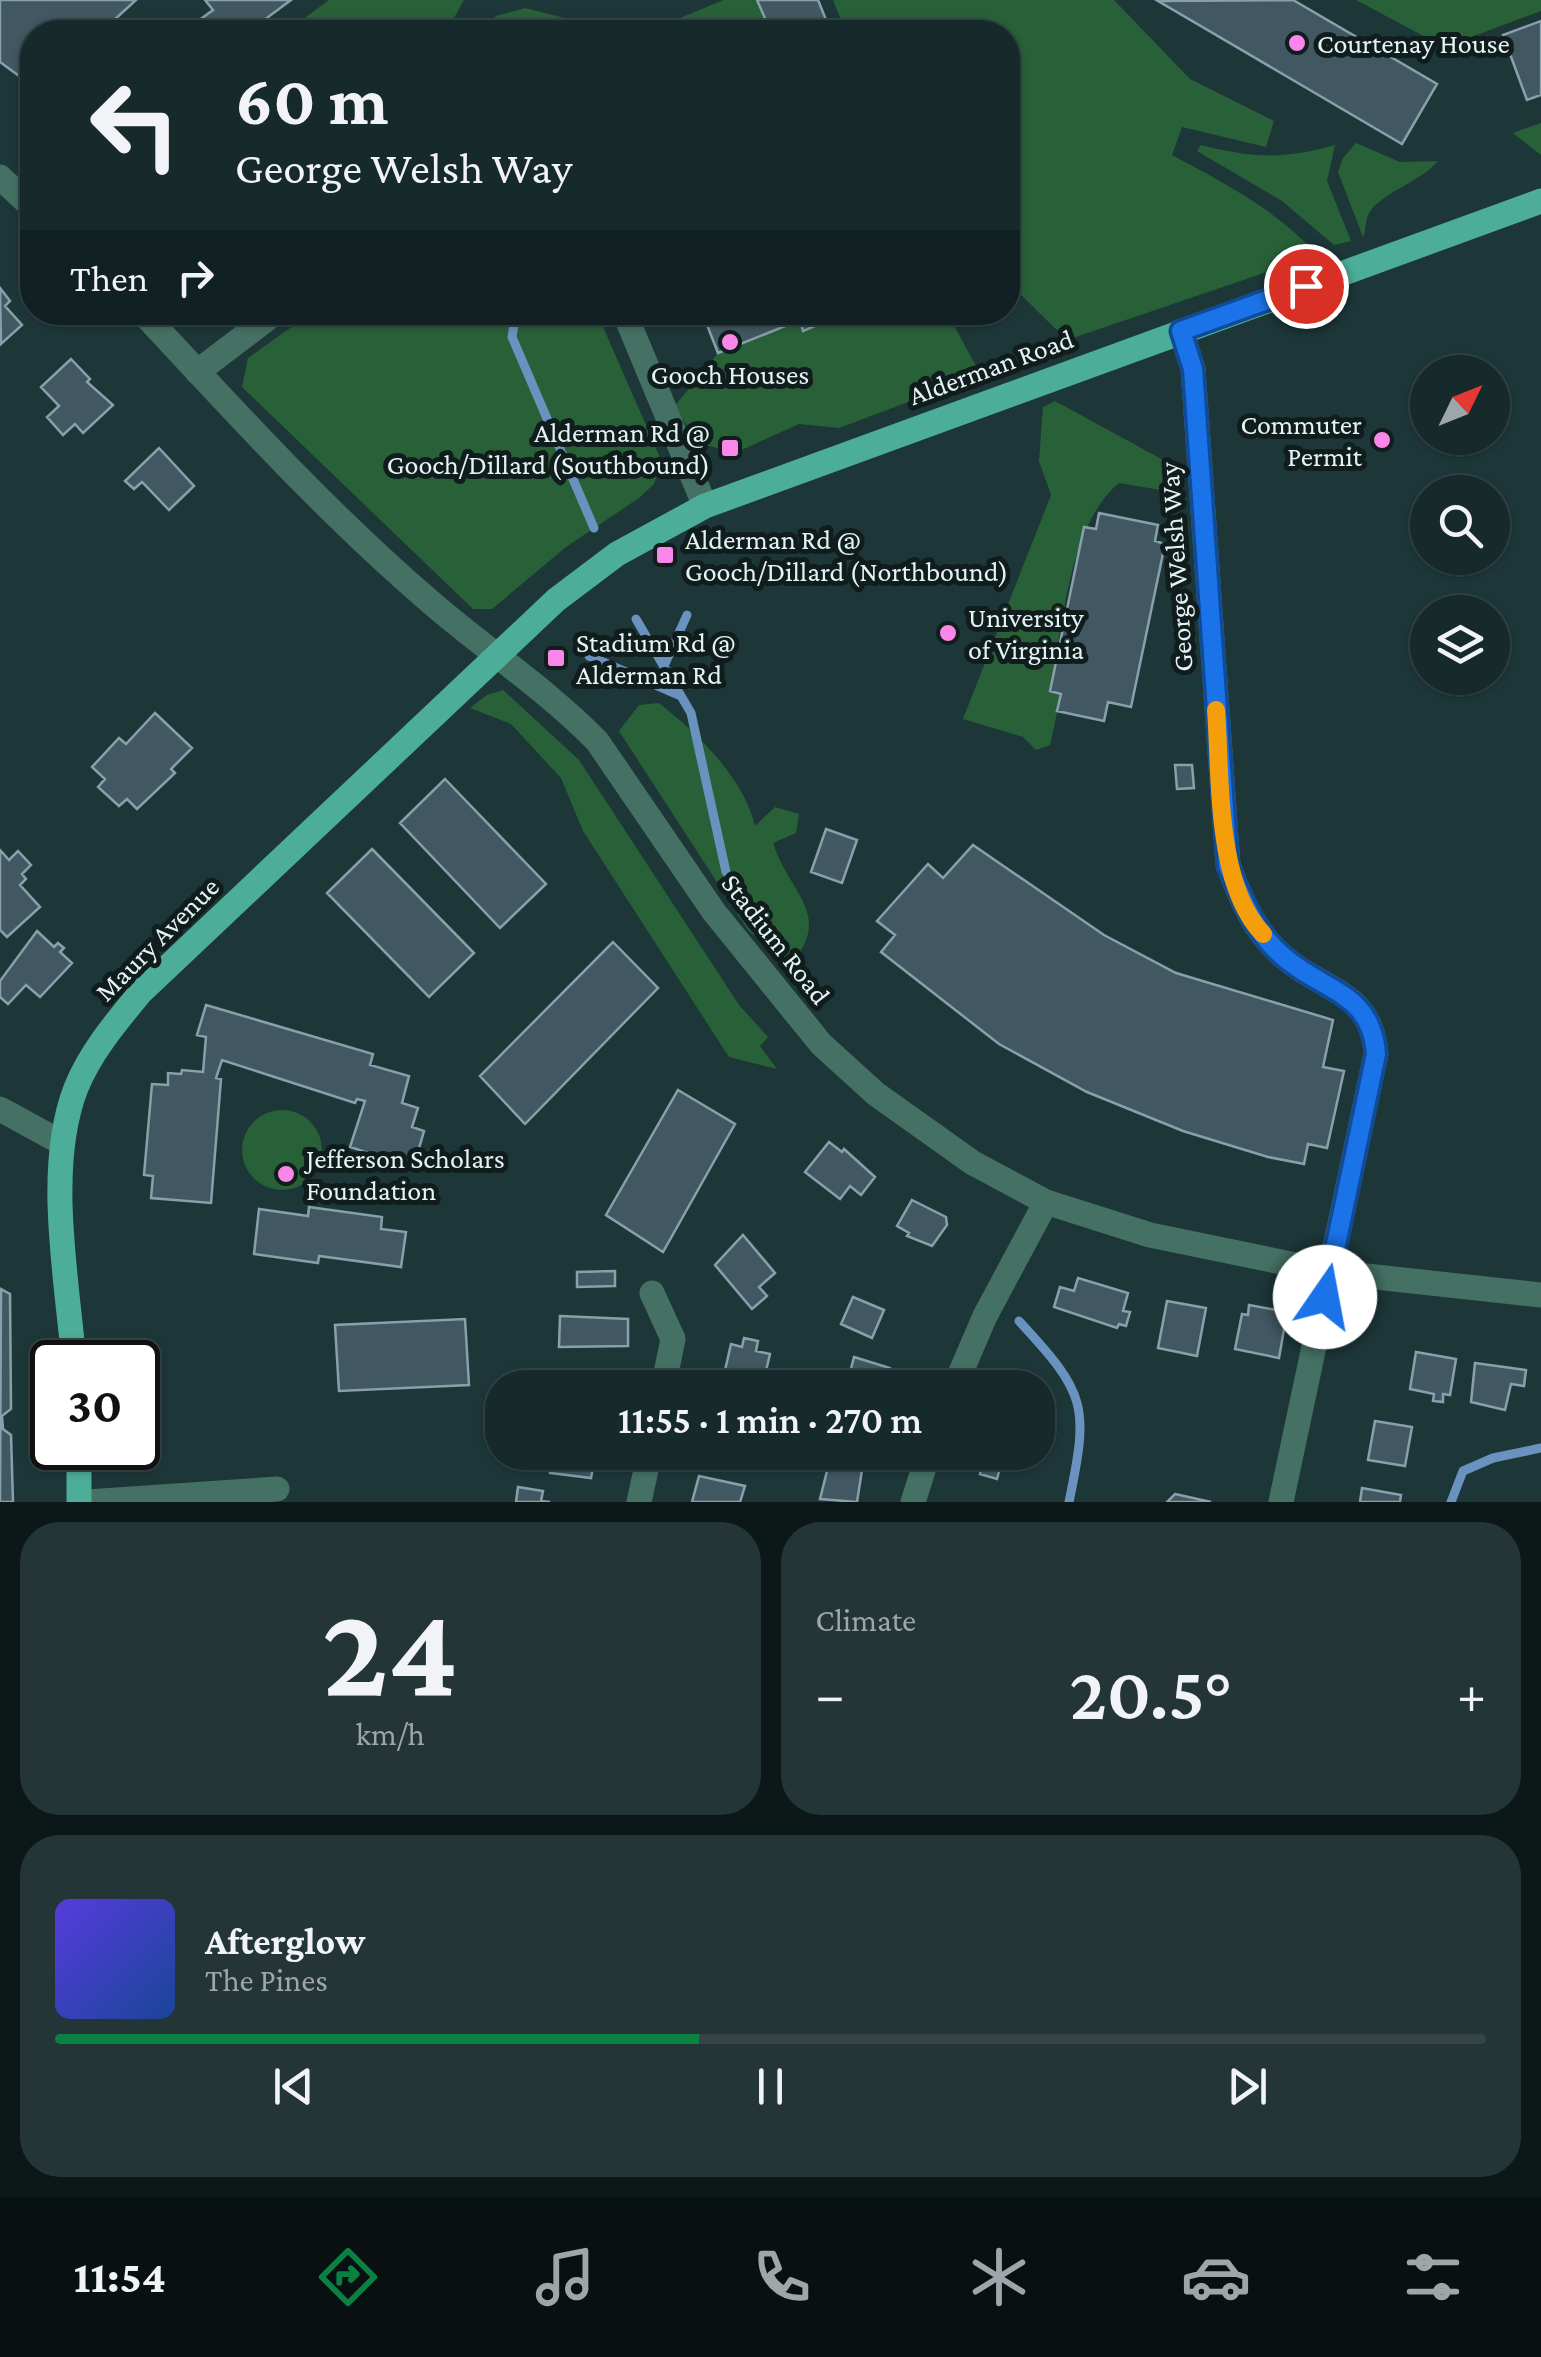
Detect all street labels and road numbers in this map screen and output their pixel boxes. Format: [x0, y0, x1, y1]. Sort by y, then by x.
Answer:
street label: Alderman Road [905, 323, 1078, 411]
street label: George Welsh Way [1153, 460, 1199, 673]
street label: Stadium Road [716, 868, 837, 1010]
street label: Maury Avenue [89, 871, 225, 1007]

